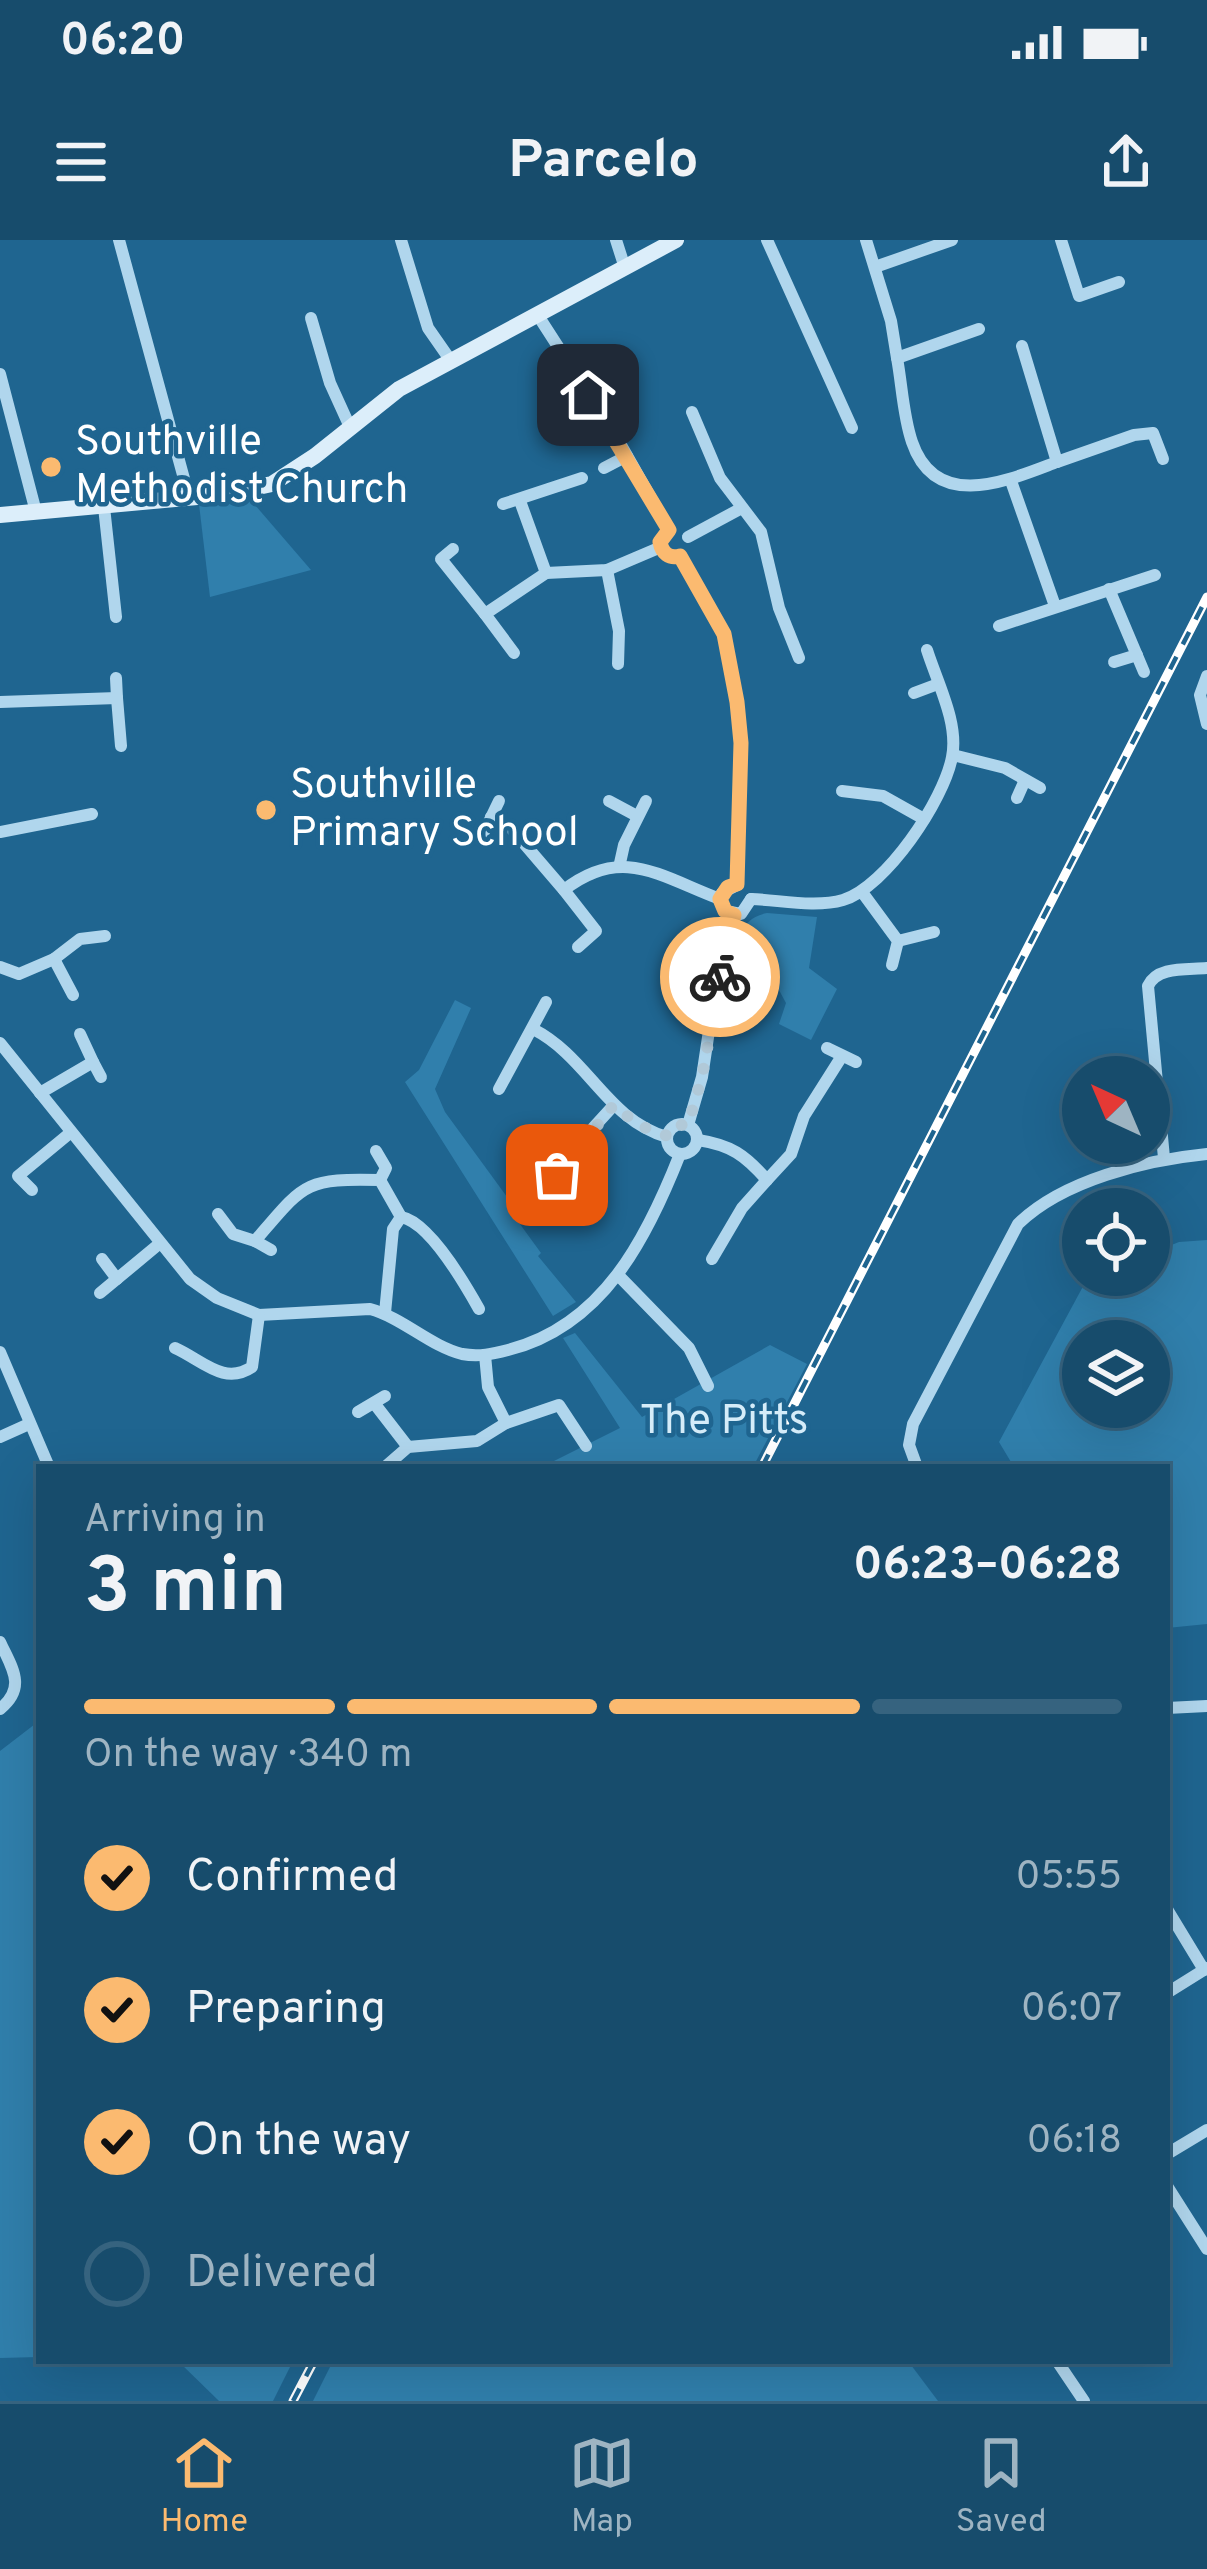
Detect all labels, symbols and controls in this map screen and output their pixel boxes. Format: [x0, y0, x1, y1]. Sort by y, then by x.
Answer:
text: 06:20 [60, 14, 185, 71]
text: Parcelo [508, 128, 699, 197]
icon: menu [48, 129, 114, 195]
icon: share [1093, 129, 1159, 195]
pin [537, 344, 639, 446]
icon: home [555, 362, 621, 428]
place label: Southville Methodist Church [75, 417, 408, 518]
marker: Southville Methodist Church [38, 454, 64, 480]
place label: Southville Primary School [290, 760, 579, 861]
marker: Southville Primary School [253, 797, 279, 823]
courier [660, 917, 780, 1037]
icon: bike [687, 944, 753, 1010]
north arrow [1062, 1056, 1170, 1164]
map controls [1062, 1056, 1170, 1428]
pin [506, 1124, 608, 1226]
icon: bag [524, 1142, 590, 1208]
button: locate [1062, 1188, 1170, 1296]
button: layers [1062, 1320, 1170, 1428]
park label: The Pitts [640, 1396, 808, 1449]
text: Arriving in [84, 1497, 266, 1546]
text: 06:23–06:28 [853, 1538, 1122, 1595]
text: 3 min [84, 1541, 287, 1640]
text: On the way · 340 m [84, 1732, 412, 1781]
icon: check [84, 1845, 150, 1911]
text: Confirmed [186, 1850, 398, 1907]
text: 05:55 [1016, 1854, 1122, 1903]
icon: check [84, 1977, 150, 2043]
text: Preparing [186, 1982, 386, 2039]
text: 06:07 [1021, 1986, 1122, 2035]
icon: check [84, 2109, 150, 2175]
text: On the way [186, 2114, 411, 2171]
text: 06:18 [1027, 2118, 1122, 2167]
text: Delivered [186, 2246, 378, 2303]
tab: Home [160, 2430, 248, 2544]
tab: Map [569, 2430, 635, 2544]
tab: Saved [956, 2430, 1047, 2544]

